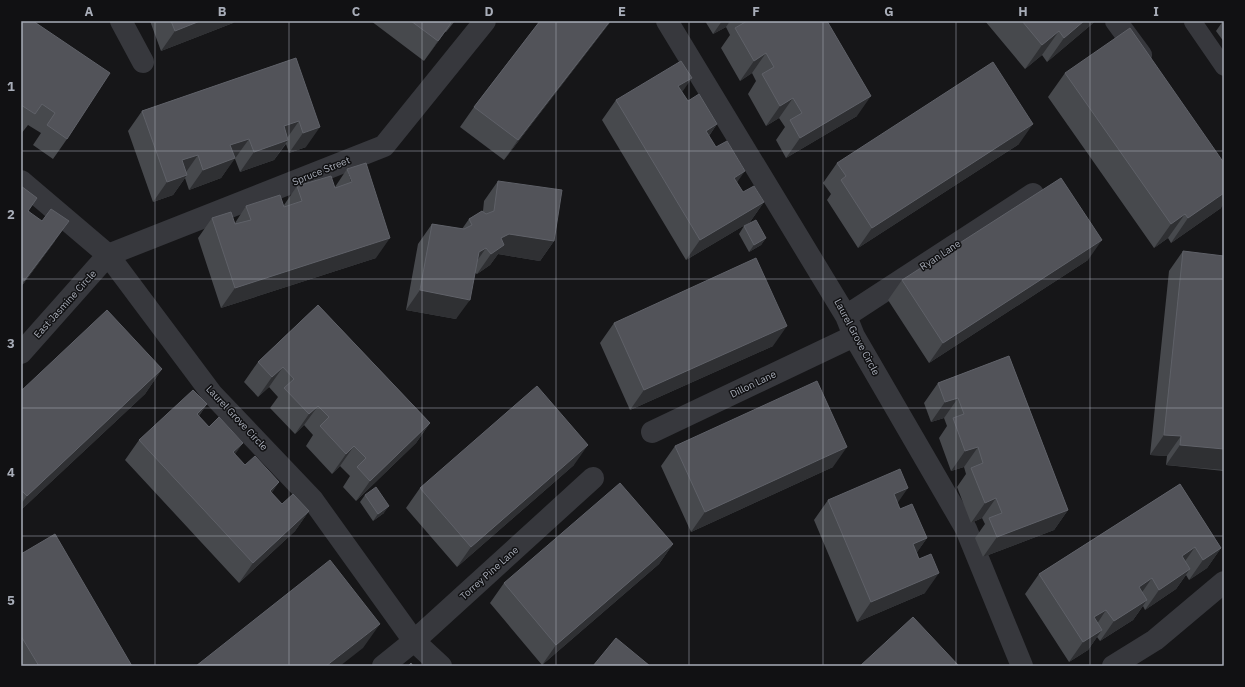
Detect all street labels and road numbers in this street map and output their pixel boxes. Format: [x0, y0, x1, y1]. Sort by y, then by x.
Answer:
street label: Spruce Street [290, 153, 352, 188]
street label: Ryan Lane [917, 237, 963, 273]
street label: East Jasmine Circle [31, 267, 99, 341]
street label: Laurel Grove Circle [831, 297, 883, 378]
street label: Dillon Lane [728, 367, 779, 401]
street label: Laurel Grove Circle [203, 383, 271, 454]
street label: Torrey Pine Lane [457, 543, 521, 603]

